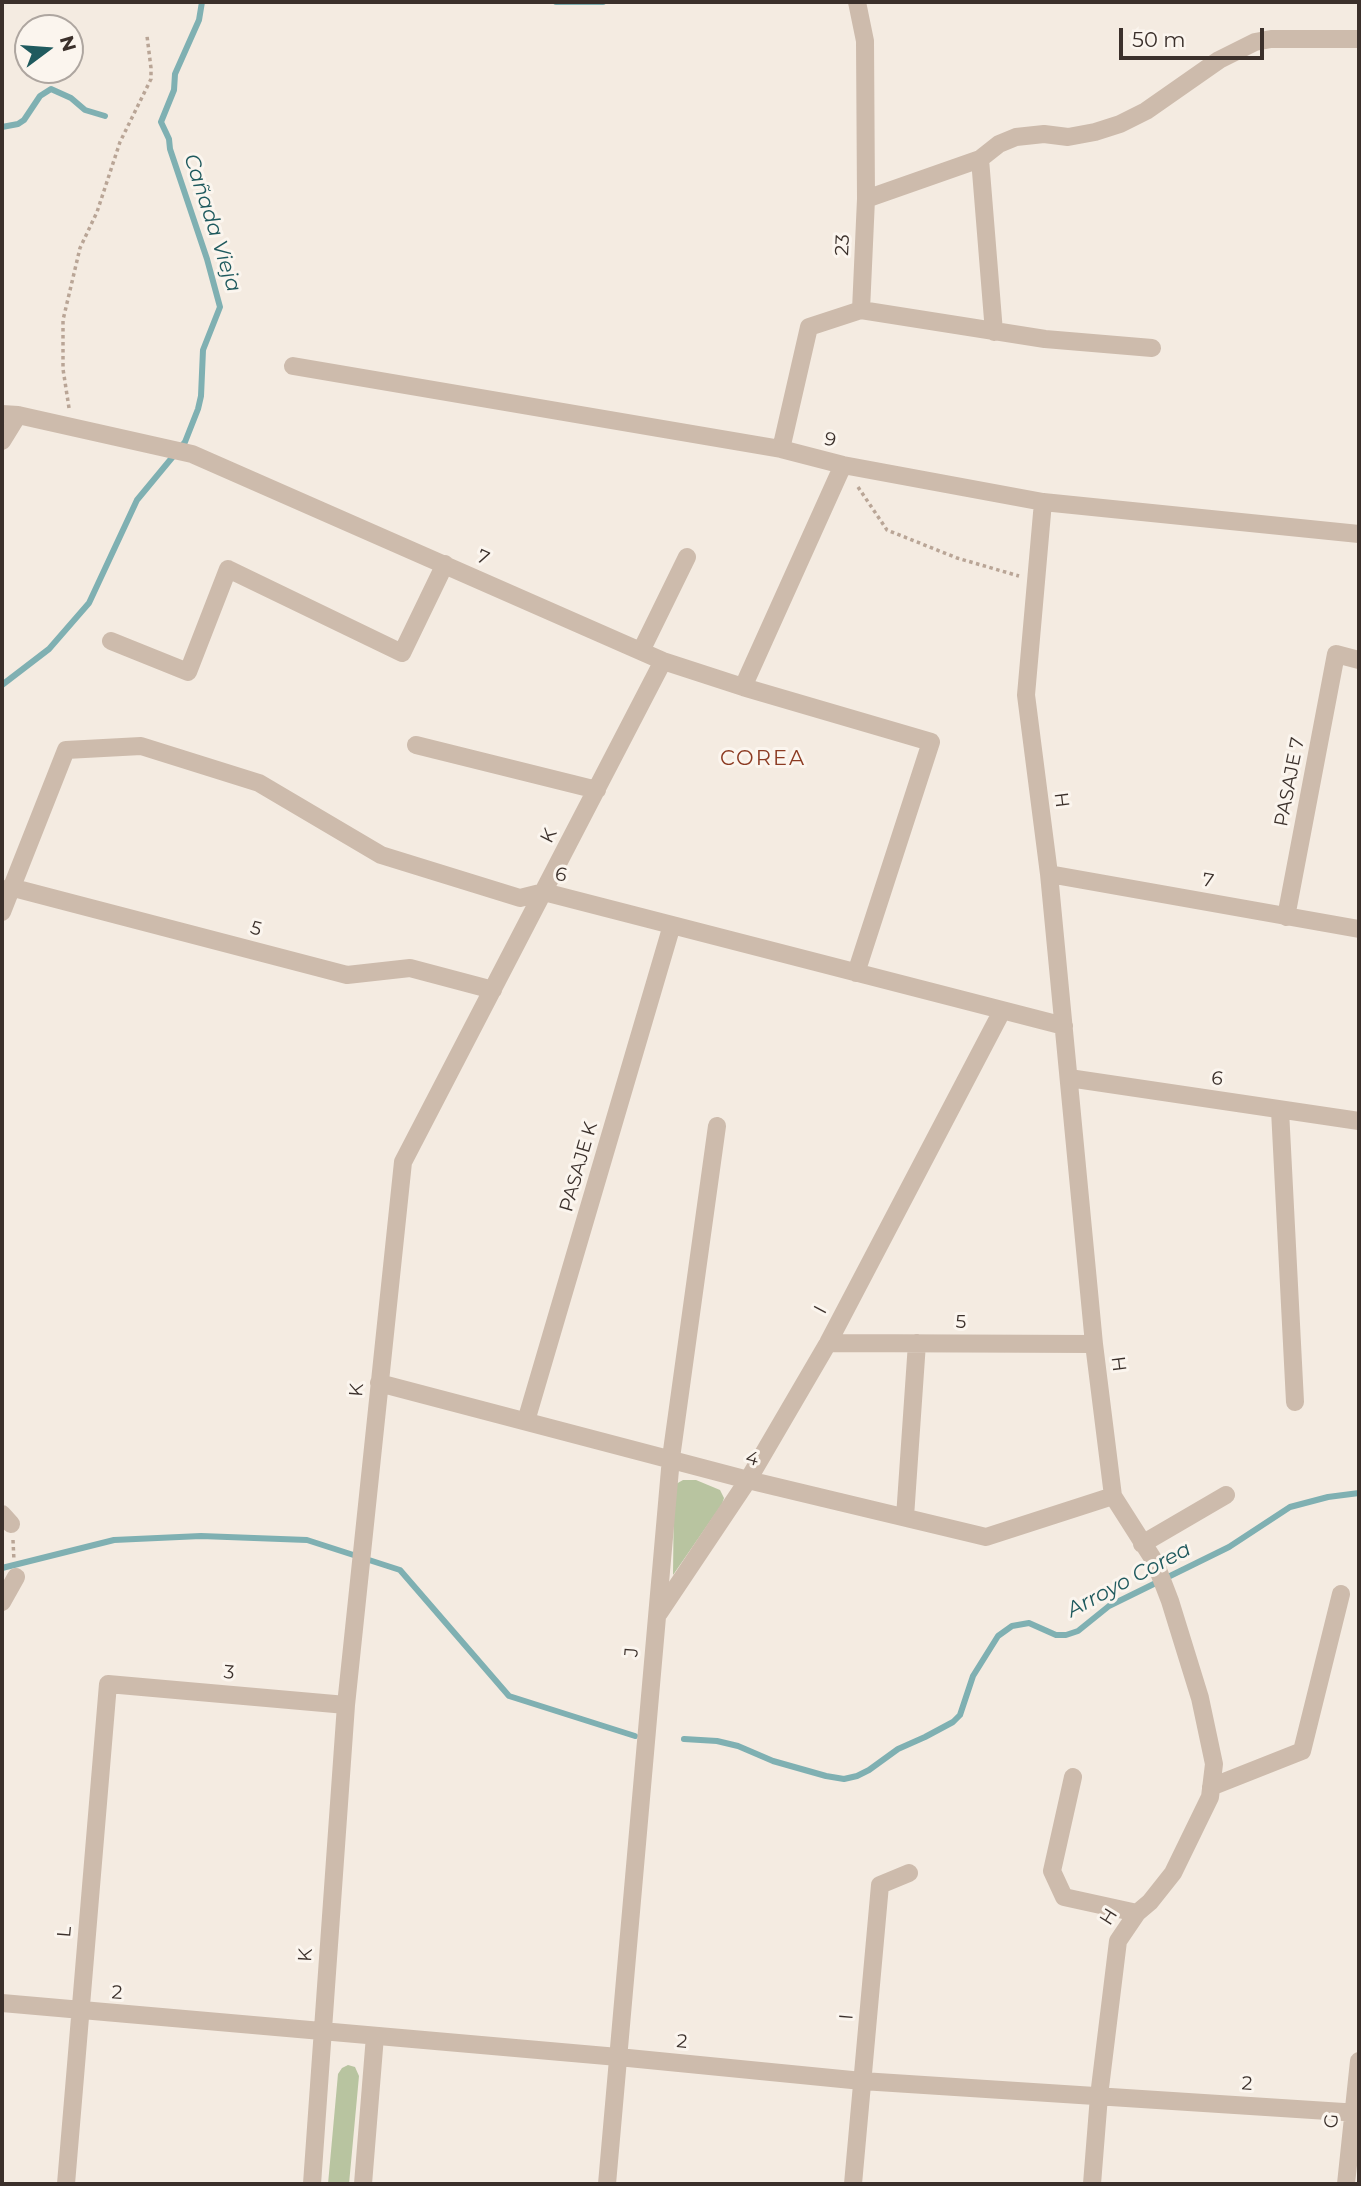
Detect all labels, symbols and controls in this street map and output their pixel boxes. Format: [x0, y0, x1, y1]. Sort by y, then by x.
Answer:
north arrow [14, 14, 84, 84]
scale bar [1123, 14, 1268, 58]
text: 50 m [1132, 27, 1186, 52]
text: N [55, 33, 81, 54]
water label: Cañada Vieja [178, 151, 246, 295]
street label: 23 [831, 234, 855, 256]
street label: 9 [821, 427, 839, 453]
street label: 7 [473, 545, 493, 571]
street label: PASAJE 7 [1270, 735, 1310, 829]
district label: COREA [721, 746, 805, 772]
street label: H [1049, 791, 1073, 809]
street label: K [536, 825, 562, 847]
street label: 6 [553, 863, 569, 887]
street label: 7 [1201, 869, 1215, 893]
street label: 5 [248, 917, 264, 941]
street label: 6 [1210, 1067, 1224, 1091]
street label: PASAJE K [555, 1119, 603, 1215]
street label: I [810, 1302, 832, 1318]
street label: 5 [956, 1311, 966, 1333]
street label: H [1106, 1355, 1130, 1373]
street label: K [345, 1382, 369, 1398]
street label: 4 [743, 1446, 761, 1472]
water label: Arroyo Corea [1063, 1537, 1195, 1623]
street label: J [620, 1646, 644, 1658]
street label: 3 [223, 1661, 235, 1685]
street label: H [1095, 1904, 1123, 1930]
street label: L [53, 1925, 77, 1939]
street label: K [294, 1947, 318, 1963]
street label: 2 [111, 1981, 123, 2005]
street label: I [835, 2013, 859, 2021]
street label: 2 [675, 2030, 689, 2054]
street label: 2 [1241, 2072, 1253, 2096]
street label: G [1320, 2113, 1344, 2129]

